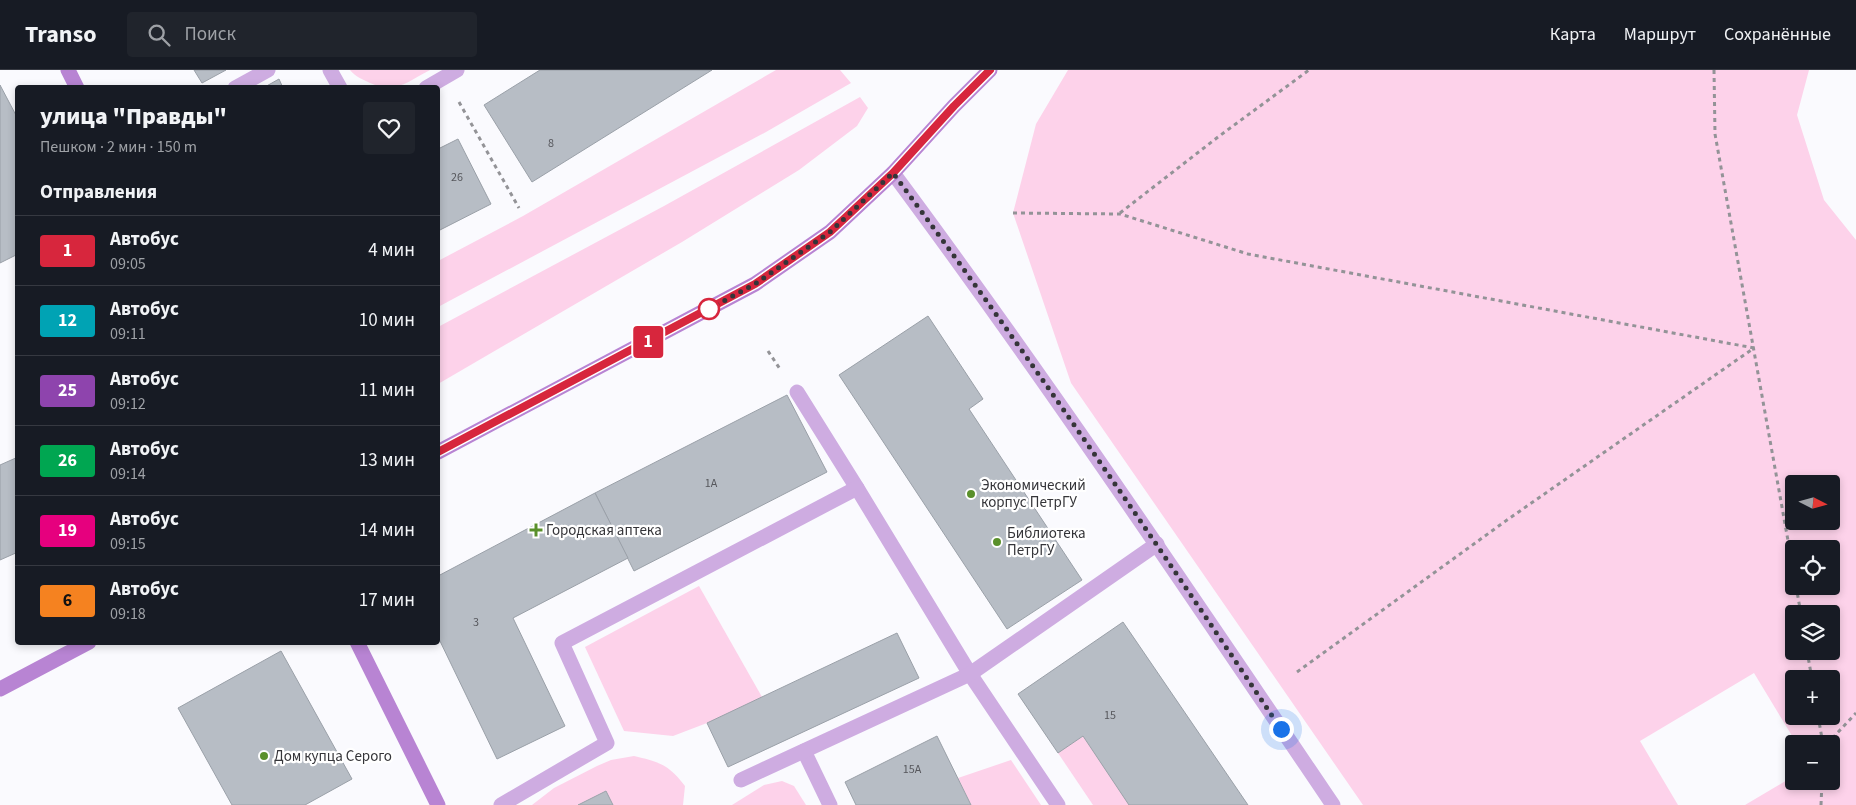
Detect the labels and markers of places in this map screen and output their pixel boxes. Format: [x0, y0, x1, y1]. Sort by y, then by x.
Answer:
unlabelled marker [698, 298, 720, 320]
place label: Экономический корпус ПетрГУ [981, 475, 1086, 513]
marker: Экономический корпус ПетрГУ [965, 488, 977, 500]
place label: Городская аптека [546, 520, 662, 541]
place label: Библиотека ПетрГУ [1007, 523, 1085, 561]
marker: Городская аптека [530, 524, 542, 536]
marker: Библиотека ПетрГУ [991, 536, 1003, 548]
place label: Дом купца Серого [274, 746, 392, 767]
marker: Дом купца Серого [258, 750, 270, 762]

